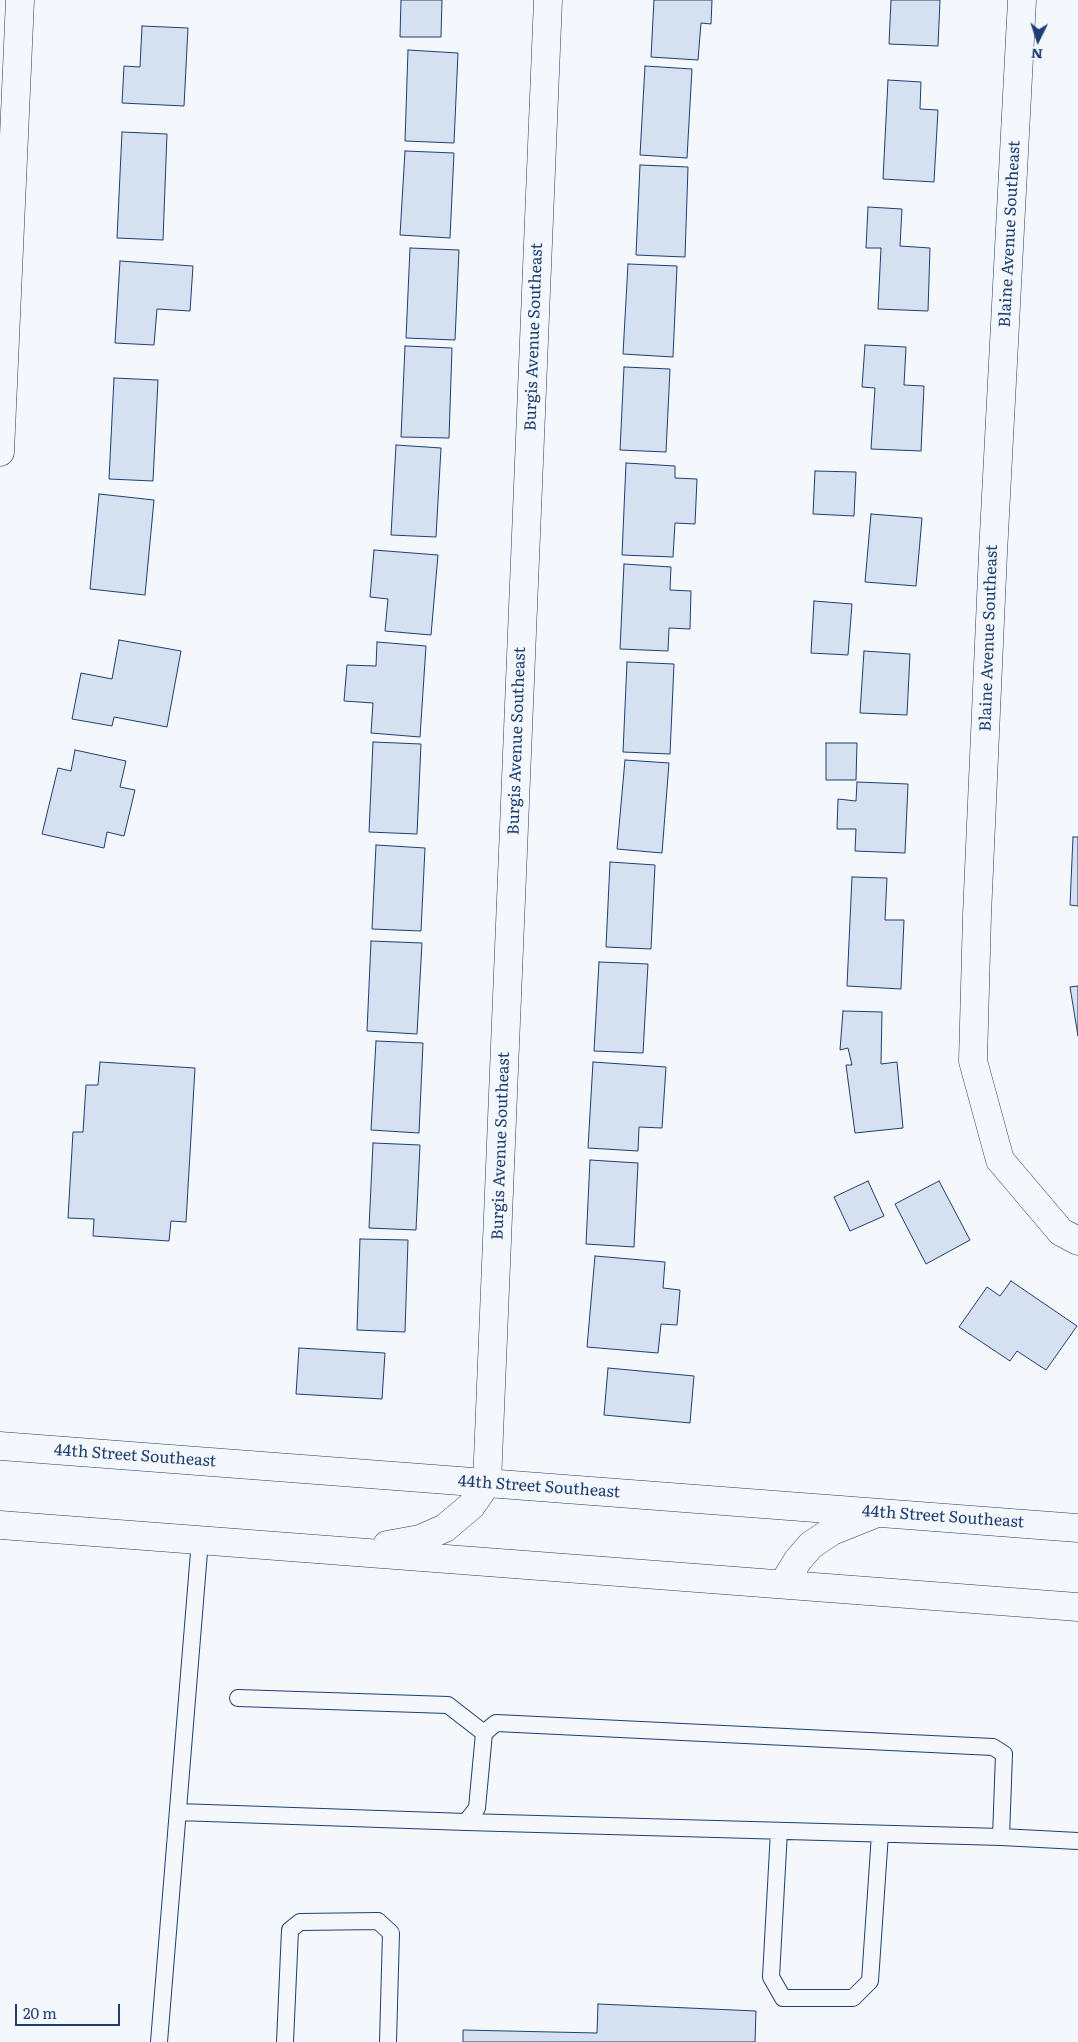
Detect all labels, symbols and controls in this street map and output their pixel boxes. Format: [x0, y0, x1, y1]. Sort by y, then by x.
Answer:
north arrow [1013, 15, 1063, 65]
text: N [1030, 45, 1044, 65]
street label: Blaine Avenue Southeast [996, 140, 1024, 328]
street label: Burgis Avenue Southeast [521, 243, 547, 431]
street label: Blaine Avenue Southeast [976, 544, 1002, 732]
street label: Burgis Avenue Southeast [504, 647, 530, 835]
street label: Burgis Avenue Southeast [488, 1052, 514, 1240]
street label: 44th Street Southeast [53, 1441, 217, 1471]
street label: 44th Street Southeast [457, 1472, 621, 1502]
street label: 44th Street Southeast [861, 1502, 1025, 1532]
scale bar [18, 1994, 122, 2026]
text: 20 m [23, 2001, 57, 2024]

